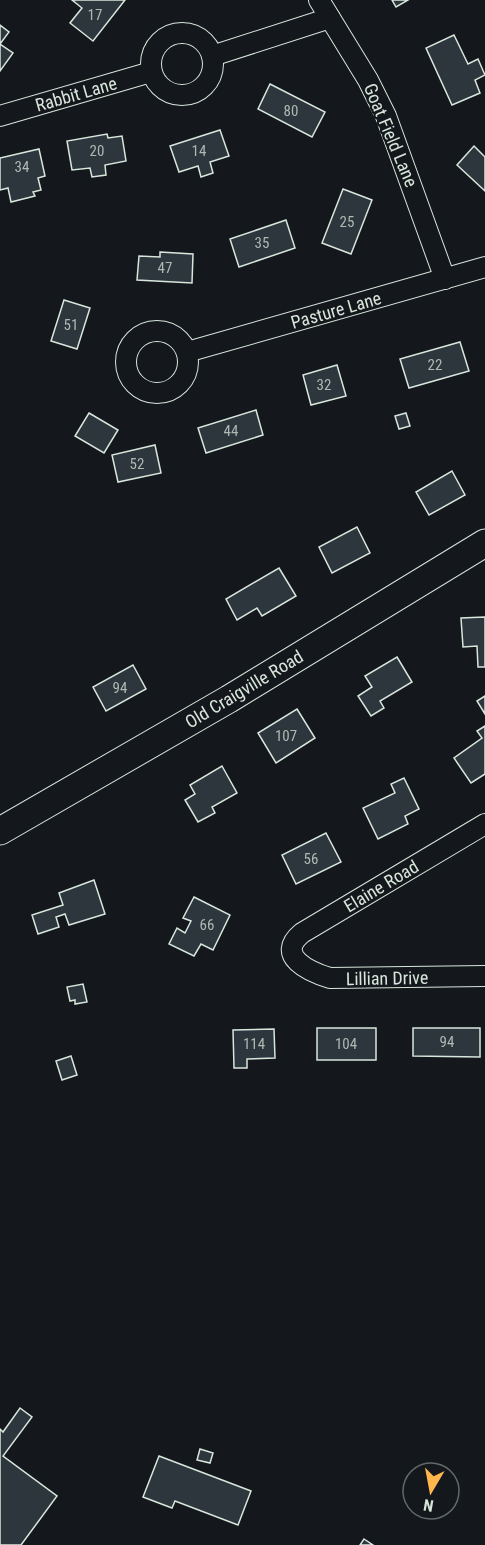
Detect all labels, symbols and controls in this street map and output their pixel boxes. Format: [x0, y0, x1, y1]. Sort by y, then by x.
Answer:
house number: 17 [88, 6, 102, 24]
street label: Rabbit Lane [33, 72, 119, 116]
street label: Goat Field Lane [360, 80, 422, 190]
house number: 80 [284, 102, 298, 120]
house number: 20 [90, 142, 104, 160]
house number: 14 [192, 142, 206, 160]
house number: 34 [15, 158, 29, 176]
house number: 25 [340, 213, 354, 231]
house number: 35 [255, 234, 269, 252]
house number: 47 [158, 259, 172, 277]
street label: Pasture Lane [288, 287, 384, 333]
house number: 51 [64, 316, 78, 334]
house number: 22 [428, 356, 442, 374]
house number: 32 [317, 376, 331, 394]
house number: 44 [224, 422, 238, 440]
house number: 52 [130, 455, 144, 473]
street label: Old Craigville Road [181, 646, 307, 732]
house number: 94 [113, 679, 127, 697]
house number: 107 [275, 727, 297, 745]
house number: 56 [304, 850, 318, 868]
street label: Elaine Road [340, 856, 422, 916]
house number: 66 [200, 916, 214, 934]
street label: Lillian Drive [346, 967, 428, 989]
house number: 94 [440, 1033, 454, 1051]
house number: 114 [243, 1035, 265, 1053]
house number: 104 [335, 1035, 357, 1053]
north arrow [401, 1461, 461, 1521]
text: N [422, 1495, 435, 1515]

